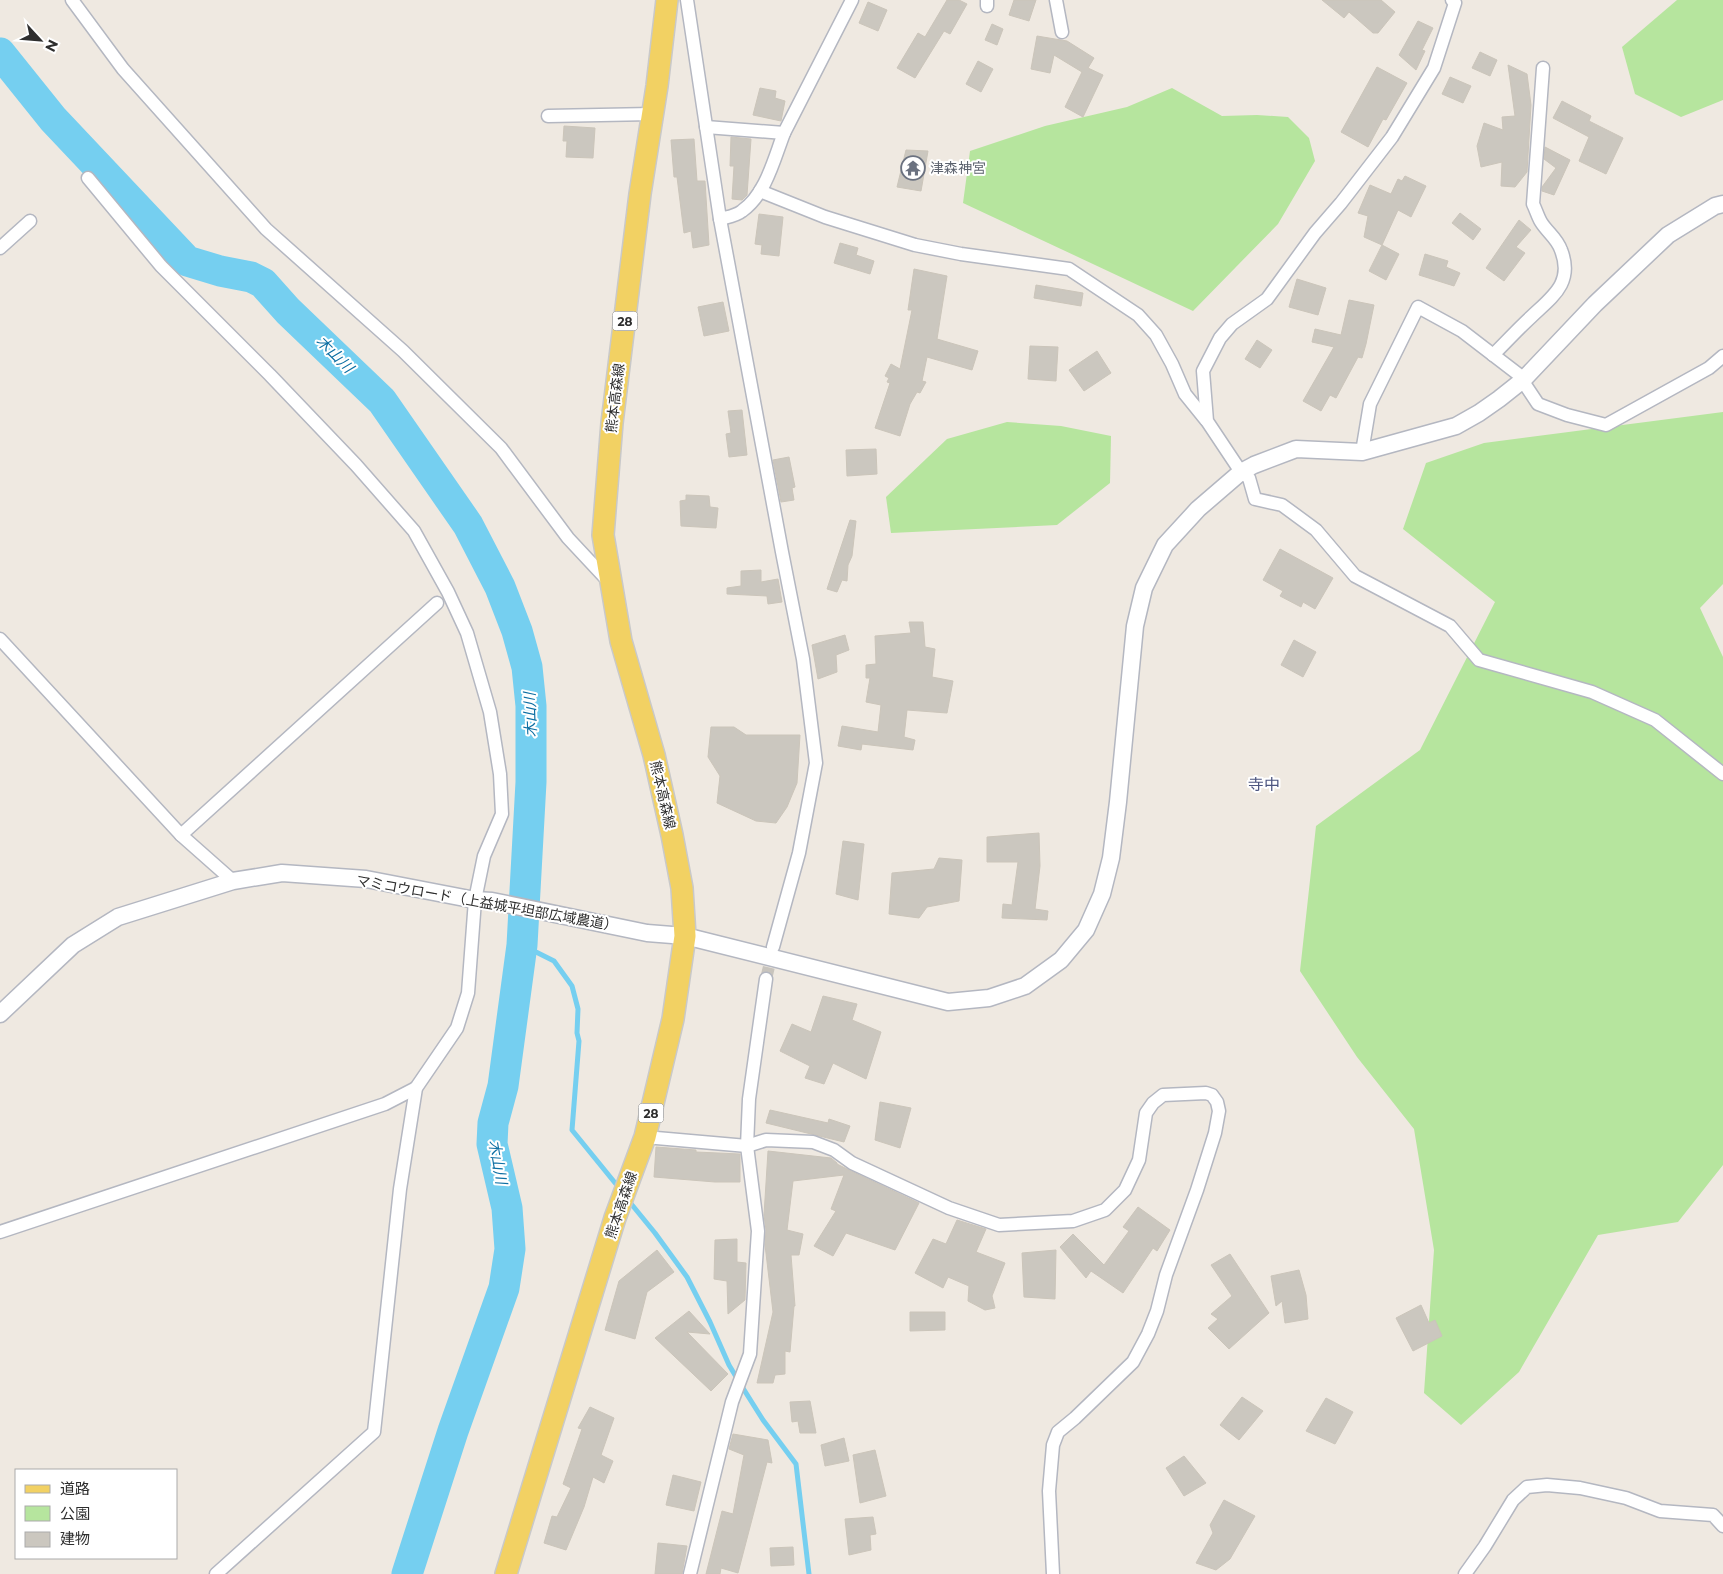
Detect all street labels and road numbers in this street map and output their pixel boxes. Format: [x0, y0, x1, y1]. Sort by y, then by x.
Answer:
road number: 28 [612, 312, 638, 331]
street label: 熊本高森線 [602, 362, 628, 434]
street label: 熊本高森線 [646, 759, 680, 831]
street label: マミコウロード（上益城平坦部広域農道） [355, 871, 619, 935]
road number: 28 [638, 1104, 664, 1122]
street label: 熊本高森線 [601, 1169, 641, 1241]

